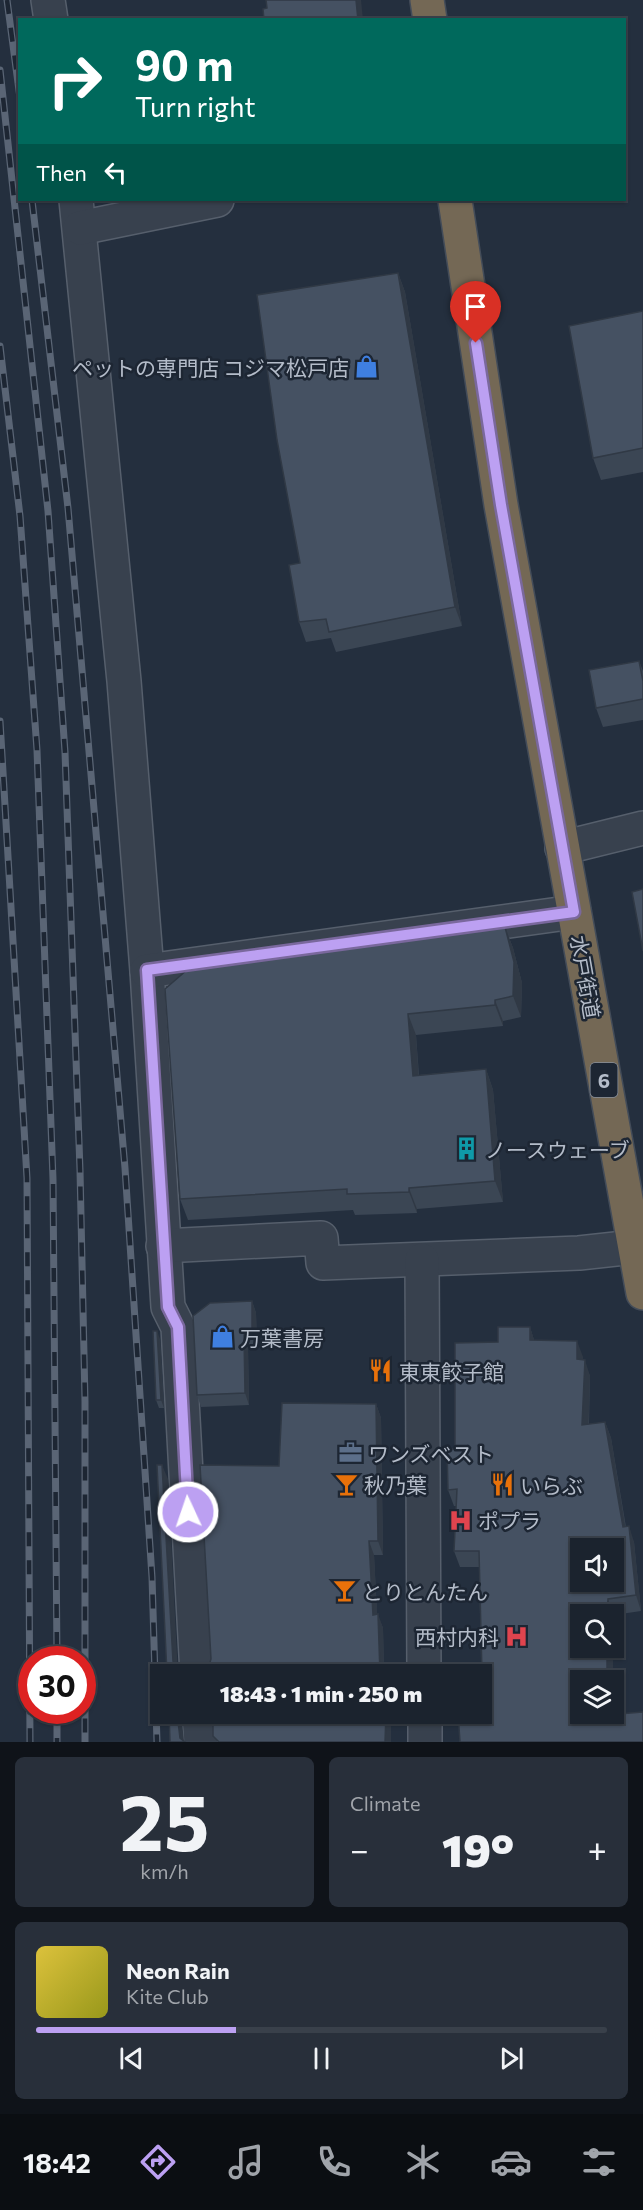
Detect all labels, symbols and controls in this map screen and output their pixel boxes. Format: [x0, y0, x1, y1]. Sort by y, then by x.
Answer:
text: 90 m [135, 38, 234, 90]
icon: right [36, 42, 114, 120]
text: Turn right [135, 90, 255, 123]
icon: left [99, 156, 132, 189]
text: Then [36, 159, 87, 186]
pin [450, 281, 501, 343]
icon: arrive [459, 290, 492, 323]
shop icon: ペットの専門店 コジマ松戸店 [354, 354, 380, 380]
place label: ペットの専門店 コジマ松戸店 [72, 355, 349, 380]
street label: 水戸街道 [566, 933, 606, 1021]
road number: 6 [590, 1063, 618, 1097]
building icon: ノースウェーブ [454, 1136, 480, 1162]
place label: ノースウェーブ [485, 1137, 630, 1162]
shop icon: 万葉書房 [209, 1324, 235, 1350]
place label: 万葉書房 [240, 1325, 324, 1350]
restaurant icon: 東東餃子館 [368, 1358, 394, 1384]
place label: 東東餃子館 [399, 1359, 504, 1384]
office icon: ワンズベスト [337, 1440, 363, 1466]
place label: ワンズベスト [368, 1441, 494, 1466]
bar icon: 秋乃葉 [333, 1471, 359, 1497]
place label: 秋乃葉 [364, 1472, 427, 1497]
restaurant icon: いらぶ [489, 1472, 515, 1498]
place label: いらぶ [520, 1473, 583, 1498]
position arrow [156, 1480, 220, 1544]
hospital icon: ポプラ [447, 1507, 473, 1533]
place label: ポプラ [478, 1508, 541, 1533]
map controls [570, 1538, 624, 1724]
button: sound [570, 1538, 624, 1592]
bar icon: とりとんたん [331, 1578, 357, 1604]
place label: とりとんたん [362, 1579, 488, 1604]
button: search [570, 1604, 624, 1658]
hospital icon: 西村内科 [504, 1623, 530, 1649]
place label: 西村内科 [415, 1624, 499, 1649]
speed limit sign: 30 [18, 1646, 96, 1724]
button: layers [570, 1670, 624, 1724]
text: 18:43 · 1 min · 250 m [220, 1680, 422, 1707]
text: 25 [120, 1772, 209, 1867]
text: Climate [350, 1791, 420, 1815]
text: 19° [442, 1821, 514, 1876]
text: − [350, 1828, 369, 1869]
text: + [588, 1828, 607, 1869]
text: km/h [140, 1859, 189, 1883]
text: Neon Rain [126, 1957, 230, 1984]
text: Kite Club [126, 1984, 209, 2008]
icon: previous [115, 2042, 148, 2075]
icon: pause [305, 2042, 338, 2075]
icon: next [495, 2042, 528, 2075]
icon: directions [137, 2141, 179, 2183]
icon: music [225, 2141, 267, 2183]
icon: phone [313, 2141, 355, 2183]
icon: climate [402, 2141, 444, 2183]
icon: car [490, 2141, 532, 2183]
icon: filters [578, 2141, 620, 2183]
text: 18:42 [23, 2146, 91, 2179]

